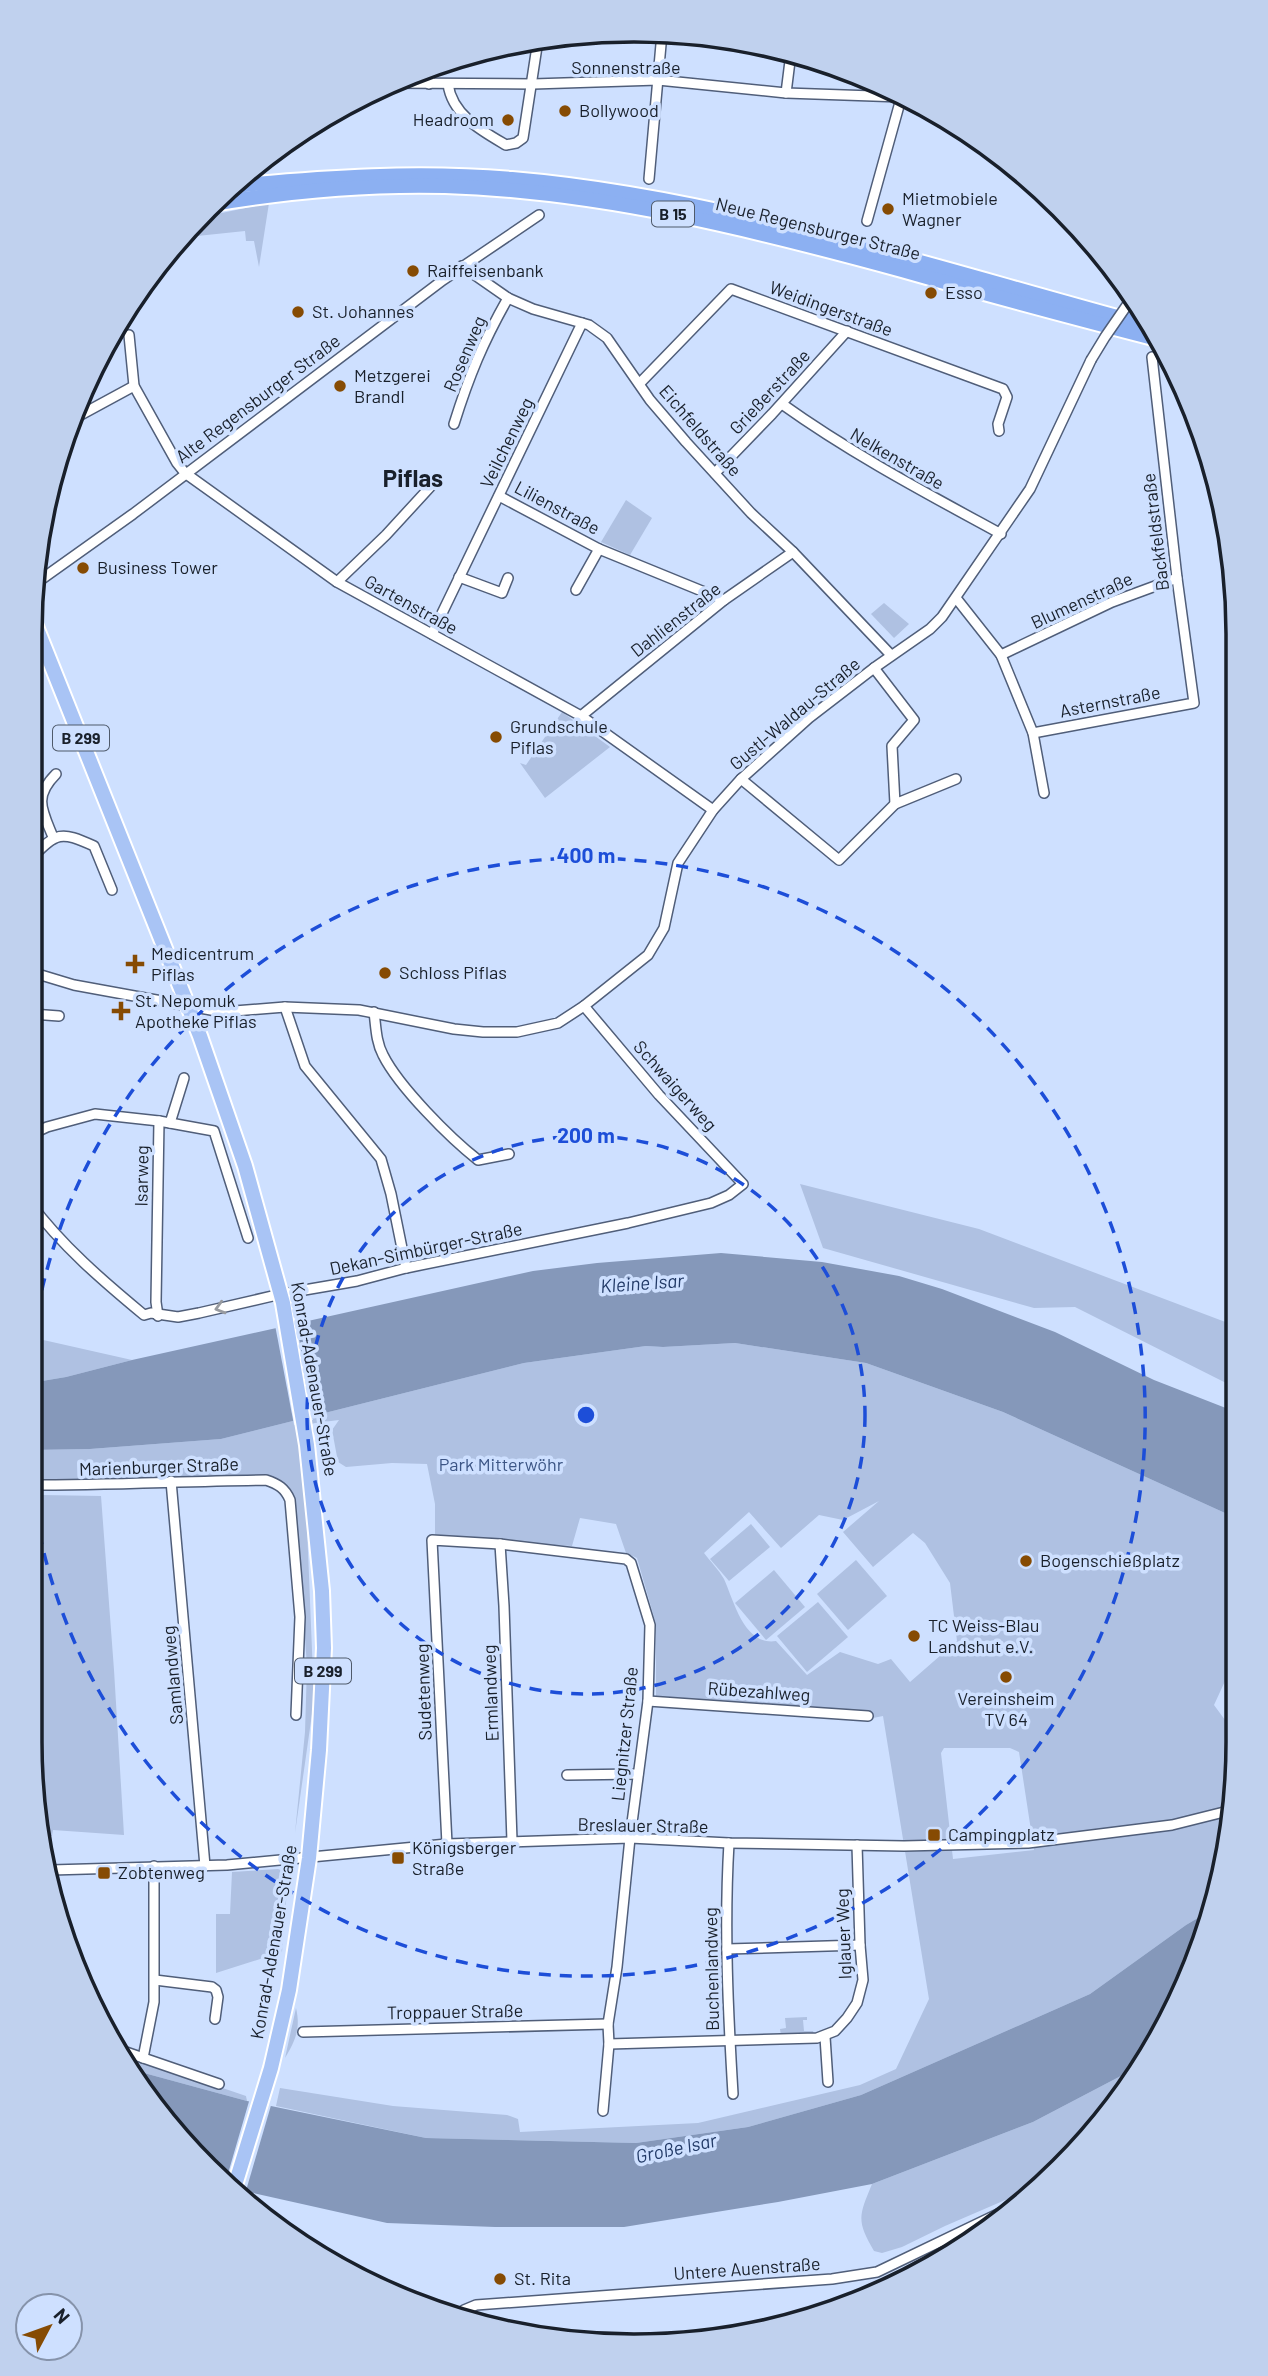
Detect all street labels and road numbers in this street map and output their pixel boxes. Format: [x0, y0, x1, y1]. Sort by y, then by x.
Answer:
street label: Sonnenstraße [571, 56, 681, 78]
street label: Neue Regensburger Straße [714, 192, 923, 264]
road number: B 15 [652, 202, 694, 227]
street label: Weidingerstraße [767, 276, 896, 341]
street label: Rosenweg [438, 312, 490, 395]
street label: Alte Regensburger Straße [171, 329, 344, 467]
street label: Grießerstraße [724, 344, 814, 438]
street label: Eichfeldstraße [655, 380, 747, 481]
street label: Veilchenweg [475, 394, 537, 491]
street label: Nelkenstraße [847, 423, 948, 494]
street label: Backfeldstraße [1137, 472, 1173, 592]
street label: Lilienstraße [511, 475, 604, 539]
street label: Blumenstraße [1027, 567, 1136, 633]
street label: Gartenstraße [361, 570, 462, 639]
street label: Dahlienstraße [626, 577, 725, 661]
street label: Gustl-Waldau-Straße [725, 652, 864, 774]
street label: Asternstraße [1058, 680, 1162, 722]
road number: B 299 [53, 726, 109, 750]
street label: Schwaigerweg [629, 1036, 722, 1135]
street label: Isarweg [129, 1145, 153, 1207]
street label: Dekan-Simbürger-Straße [327, 1217, 524, 1279]
street label: Konrad-Adenauer-Straße [287, 1280, 343, 1478]
street label: Marienburger Straße [79, 1452, 239, 1480]
street label: Samlandweg [157, 1625, 187, 1725]
street label: Sudetenweg [410, 1643, 436, 1741]
street label: Ermlandweg [477, 1644, 503, 1742]
road number: B 299 [295, 1658, 351, 1684]
street label: Liegnitzer Straße [606, 1666, 642, 1802]
street label: Rübezahlweg [707, 1676, 811, 1706]
street label: Breslauer Straße [577, 1813, 709, 1837]
street label: Konrad-Adenauer-Straße [245, 1843, 301, 2041]
street label: Iglauer Weg [830, 1888, 856, 1980]
street label: Buchenlandweg [699, 1907, 723, 2031]
street label: Troppauer Straße [387, 1999, 523, 2023]
street label: Untere Auenstraße [673, 2252, 821, 2284]

